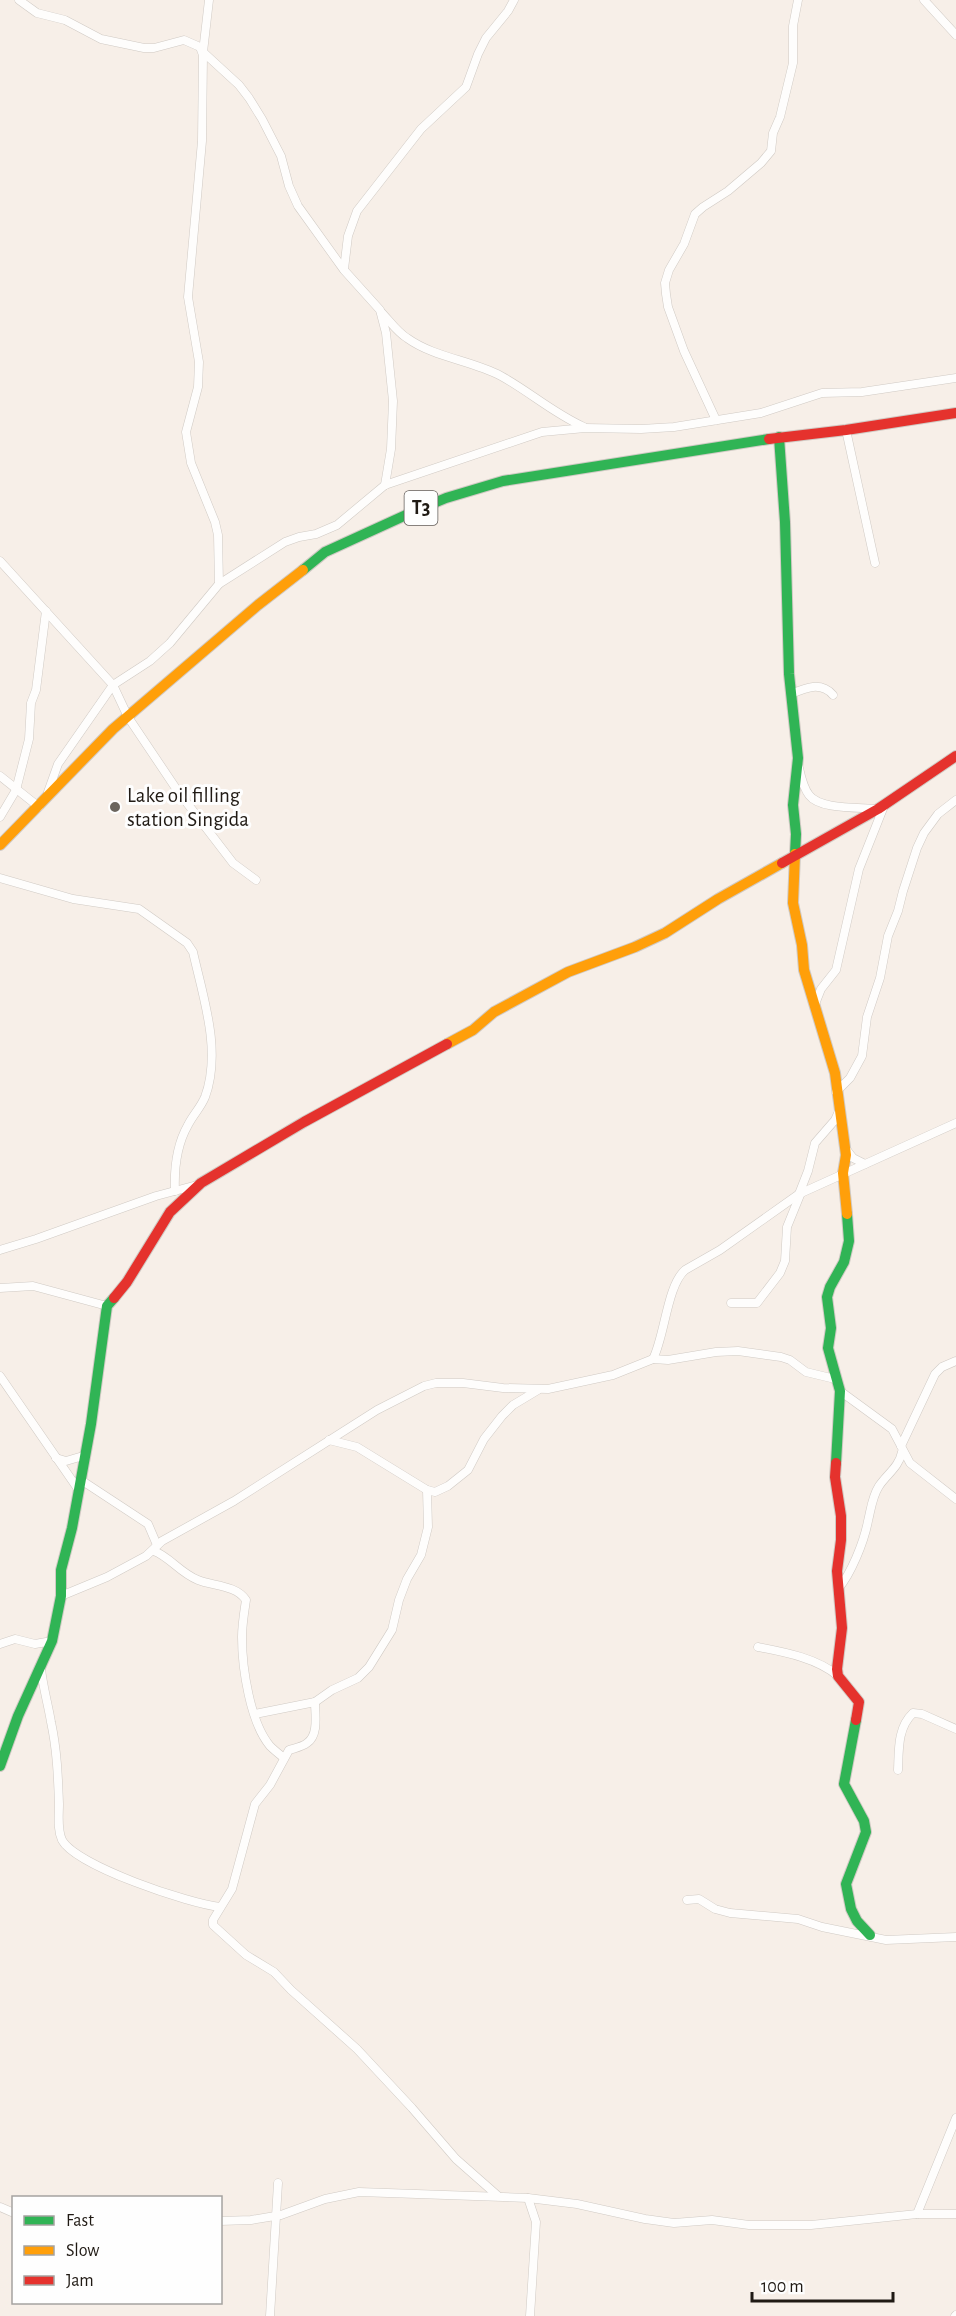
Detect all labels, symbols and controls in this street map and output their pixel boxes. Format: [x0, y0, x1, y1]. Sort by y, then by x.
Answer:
road number: T3 [404, 491, 438, 525]
place label: Lake oil filling station Singida [127, 785, 249, 830]
marker: Lake oil filling station Singida [108, 800, 122, 814]
legend [12, 2196, 222, 2304]
text: Fast [66, 2212, 94, 2230]
text: Slow [66, 2242, 99, 2260]
scale bar [752, 2265, 893, 2303]
text: Jam [66, 2272, 94, 2290]
text: 100 m [761, 2278, 804, 2296]

